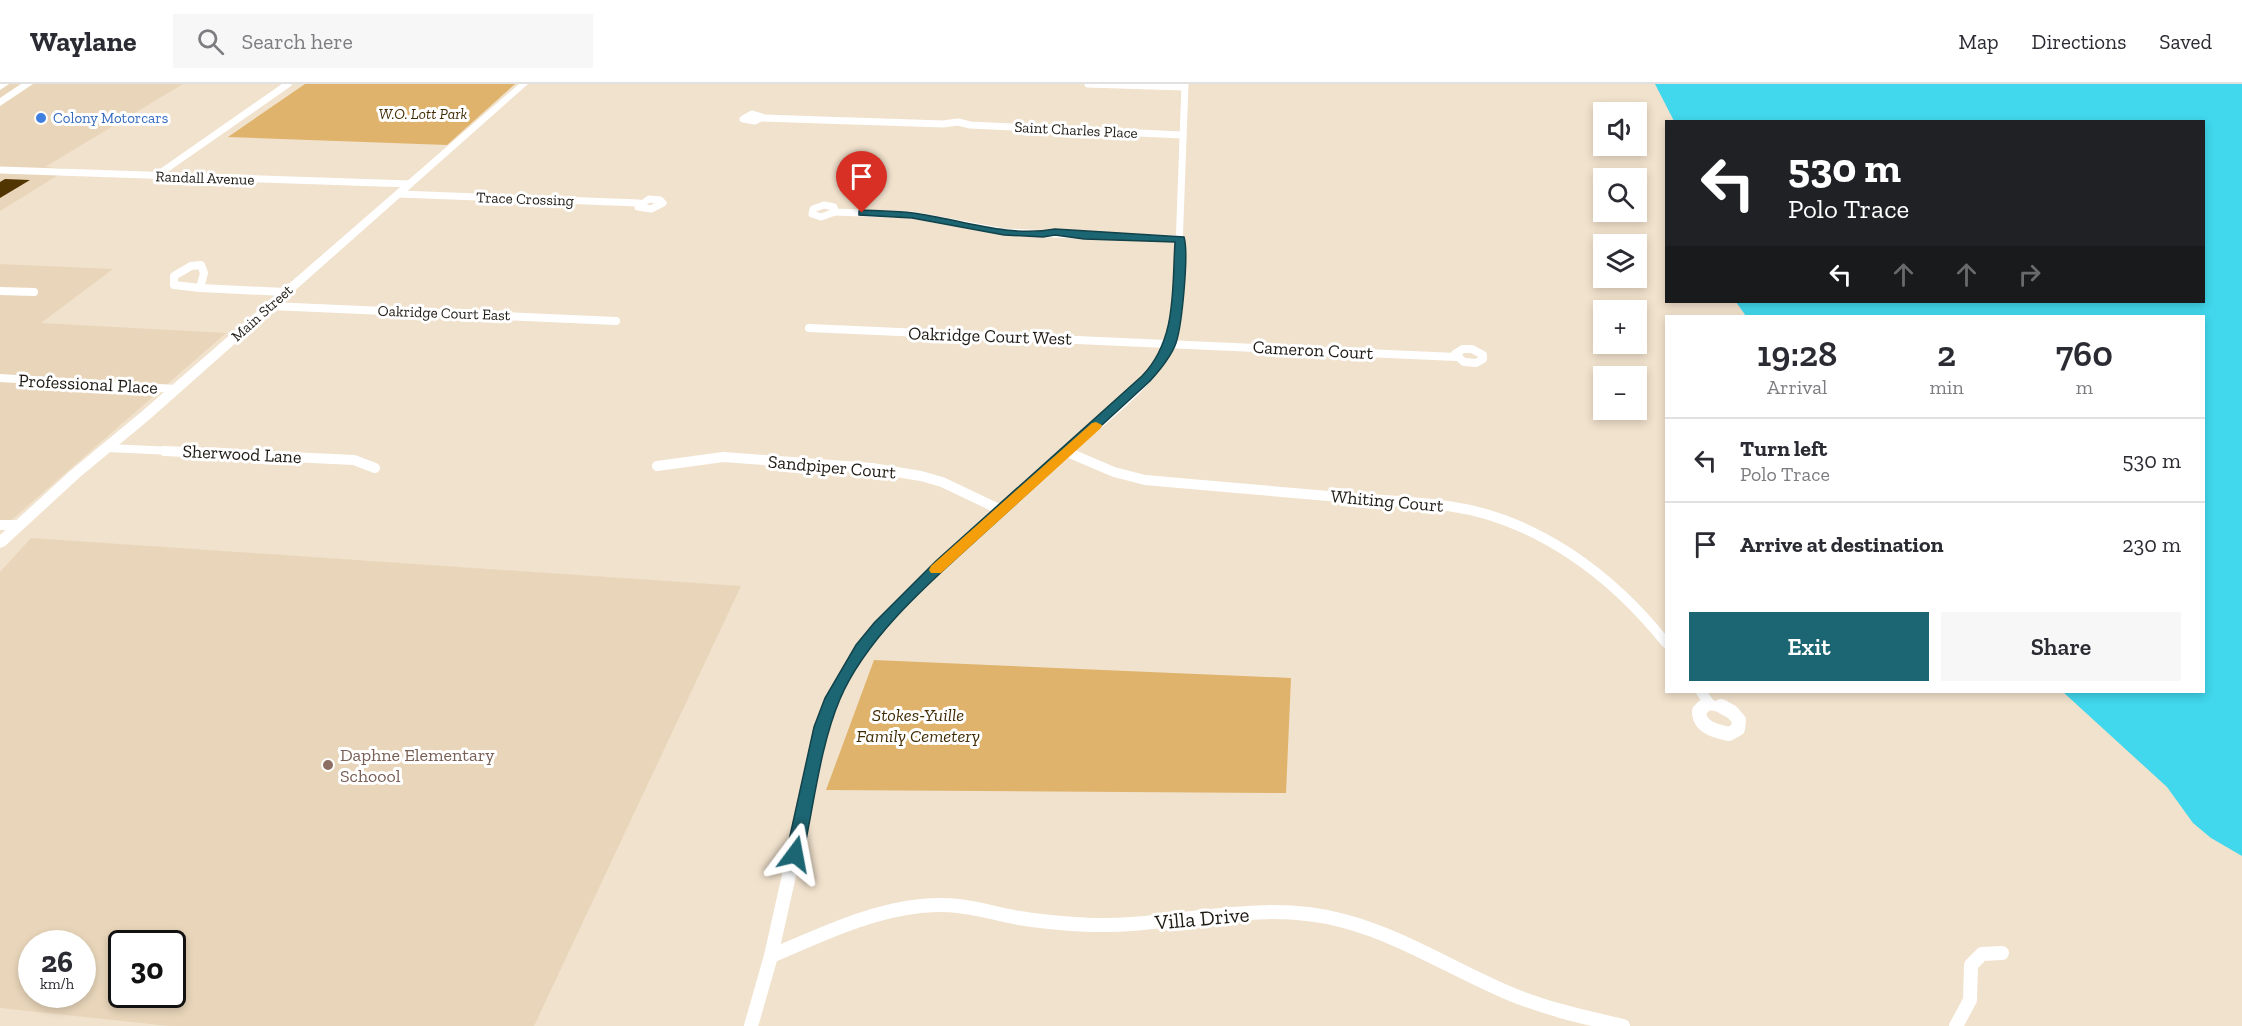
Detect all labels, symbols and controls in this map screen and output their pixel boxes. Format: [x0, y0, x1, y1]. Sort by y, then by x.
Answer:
search box [173, 14, 593, 68]
text: Waylane [30, 25, 137, 58]
icon: search [194, 25, 227, 58]
text: Search here [242, 28, 353, 55]
text: Map [1959, 29, 1999, 54]
text: Directions [2032, 29, 2126, 54]
text: Saved [2159, 29, 2212, 54]
map controls [1593, 102, 1647, 420]
button: sound [1593, 102, 1647, 156]
park label: W.O. Lott Park [379, 105, 467, 123]
place label: Colony Motorcars [53, 109, 168, 127]
marker: Colony Motorcars [34, 111, 48, 125]
street label: Saint Charles Place [1014, 118, 1138, 142]
text: 530 m [1788, 142, 1901, 193]
icon: left [1689, 144, 1767, 222]
pin [836, 151, 887, 213]
icon: arrive [845, 160, 878, 193]
street label: Randall Avenue [155, 167, 255, 189]
button: search [1593, 168, 1647, 222]
street label: Trace Crossing [476, 188, 574, 210]
text: Polo Trace [1788, 193, 1909, 225]
button: layers [1593, 234, 1647, 288]
icon: left [1824, 258, 1857, 291]
icon: ahead [1887, 258, 1920, 291]
icon: ahead [1950, 258, 1983, 291]
icon: right [2013, 258, 2046, 291]
street label: Main Street [228, 281, 297, 345]
button: + [1593, 300, 1647, 354]
street label: Oakridge Court East [377, 302, 511, 324]
street label: Oakridge Court West [908, 322, 1072, 350]
text: 19:28 [1757, 332, 1837, 375]
text: 2 [1937, 332, 1956, 375]
text: 760 [2056, 332, 2113, 375]
street label: Cameron Court [1252, 336, 1374, 364]
button: − [1593, 366, 1647, 420]
street label: Professional Place [18, 369, 158, 399]
text: Arrival [1767, 375, 1827, 399]
text: min [1929, 375, 1964, 399]
text: m [2076, 375, 2093, 399]
text: Turn left [1740, 435, 1827, 462]
street label: Sherwood Lane [182, 440, 302, 468]
icon: left [1689, 444, 1722, 477]
text: 530 m [2122, 447, 2181, 474]
street label: Sandpiper Court [767, 450, 897, 484]
text: Polo Trace [1740, 462, 1830, 486]
street label: Whiting Court [1330, 485, 1445, 517]
icon: arrive [1689, 528, 1722, 561]
text: Arrive at destination [1740, 531, 1943, 558]
text: 230 m [2122, 531, 2181, 558]
button: Exit [1689, 612, 1929, 681]
button: Share [1941, 612, 2181, 681]
park label: Stokes-Yuille Family Cemetery [856, 704, 980, 747]
place label: Daphne Elementary Schoool [340, 744, 495, 787]
marker: Daphne Elementary Schoool [321, 758, 335, 772]
position arrow [763, 822, 827, 886]
street label: Villa Drive [1153, 901, 1250, 935]
speed limit sign: 30 [108, 930, 186, 1008]
text: 26 [41, 944, 73, 980]
text: km/h [40, 975, 74, 993]

